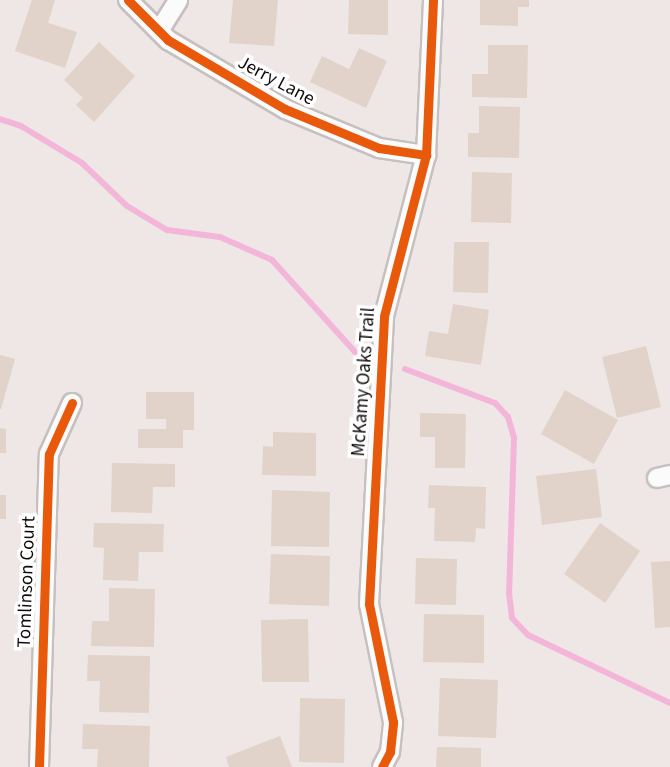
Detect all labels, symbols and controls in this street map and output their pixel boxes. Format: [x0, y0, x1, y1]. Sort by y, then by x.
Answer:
street label: Jerry Lane [234, 51, 318, 111]
street label: McKamy Oaks Trail [347, 307, 381, 457]
street label: Tomlinson Court [13, 516, 41, 648]

